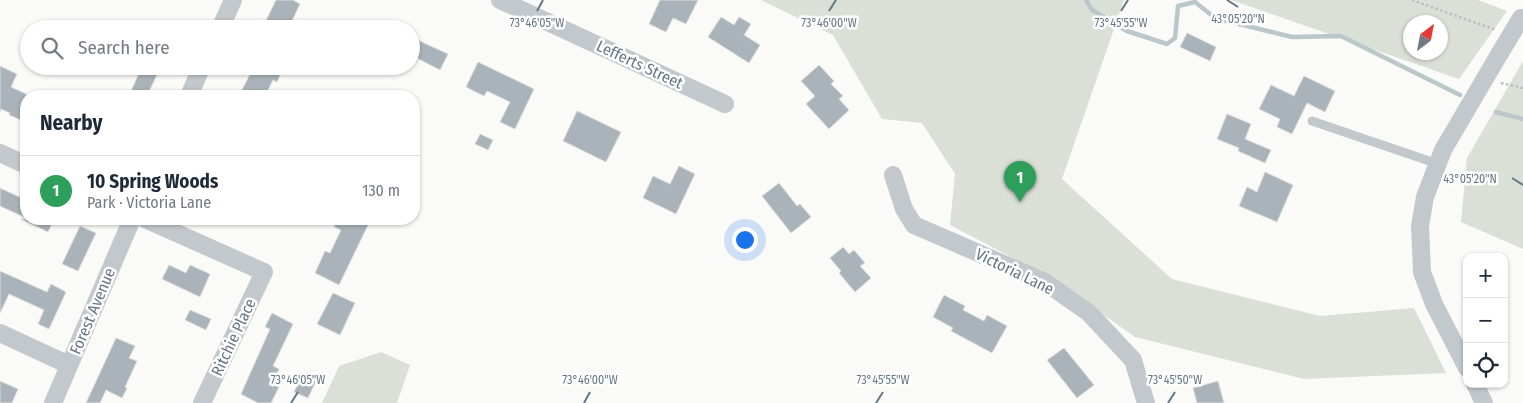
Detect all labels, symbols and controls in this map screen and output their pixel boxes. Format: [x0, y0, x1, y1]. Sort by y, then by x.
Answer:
text: 43°05'20"N [1211, 12, 1265, 26]
north arrow [1403, 15, 1448, 60]
text: 73°46'05"W [510, 16, 564, 30]
text: 73°46'00"W [801, 16, 857, 30]
text: 73°45'55"W [1094, 16, 1148, 30]
search box [20, 20, 420, 75]
icon: search [38, 34, 66, 62]
text: Search here [78, 36, 170, 59]
street label: Lefferts Street [594, 36, 687, 93]
text: Nearby [40, 110, 102, 136]
pin: 1 [1004, 161, 1036, 202]
text: 10 Spring Woods [87, 170, 218, 193]
text: 43°05'20"N [1443, 172, 1497, 186]
text: 1 [53, 181, 59, 200]
text: 130 m [362, 181, 400, 200]
text: Park · Victoria Lane [87, 193, 211, 212]
your location [732, 227, 758, 253]
street label: Victoria Lane [973, 244, 1057, 299]
map controls [1463, 253, 1508, 388]
button: + [1463, 253, 1508, 298]
street label: Forest Avenue [66, 265, 119, 357]
street label: Ritchie Place [207, 295, 260, 379]
button: − [1463, 298, 1508, 343]
button: locate [1463, 343, 1508, 388]
text: 73°46'05"W [271, 373, 325, 387]
text: 73°46'00"W [562, 373, 618, 387]
text: 73°45'55"W [856, 373, 910, 387]
text: 73°45'50"W [1148, 373, 1202, 387]

